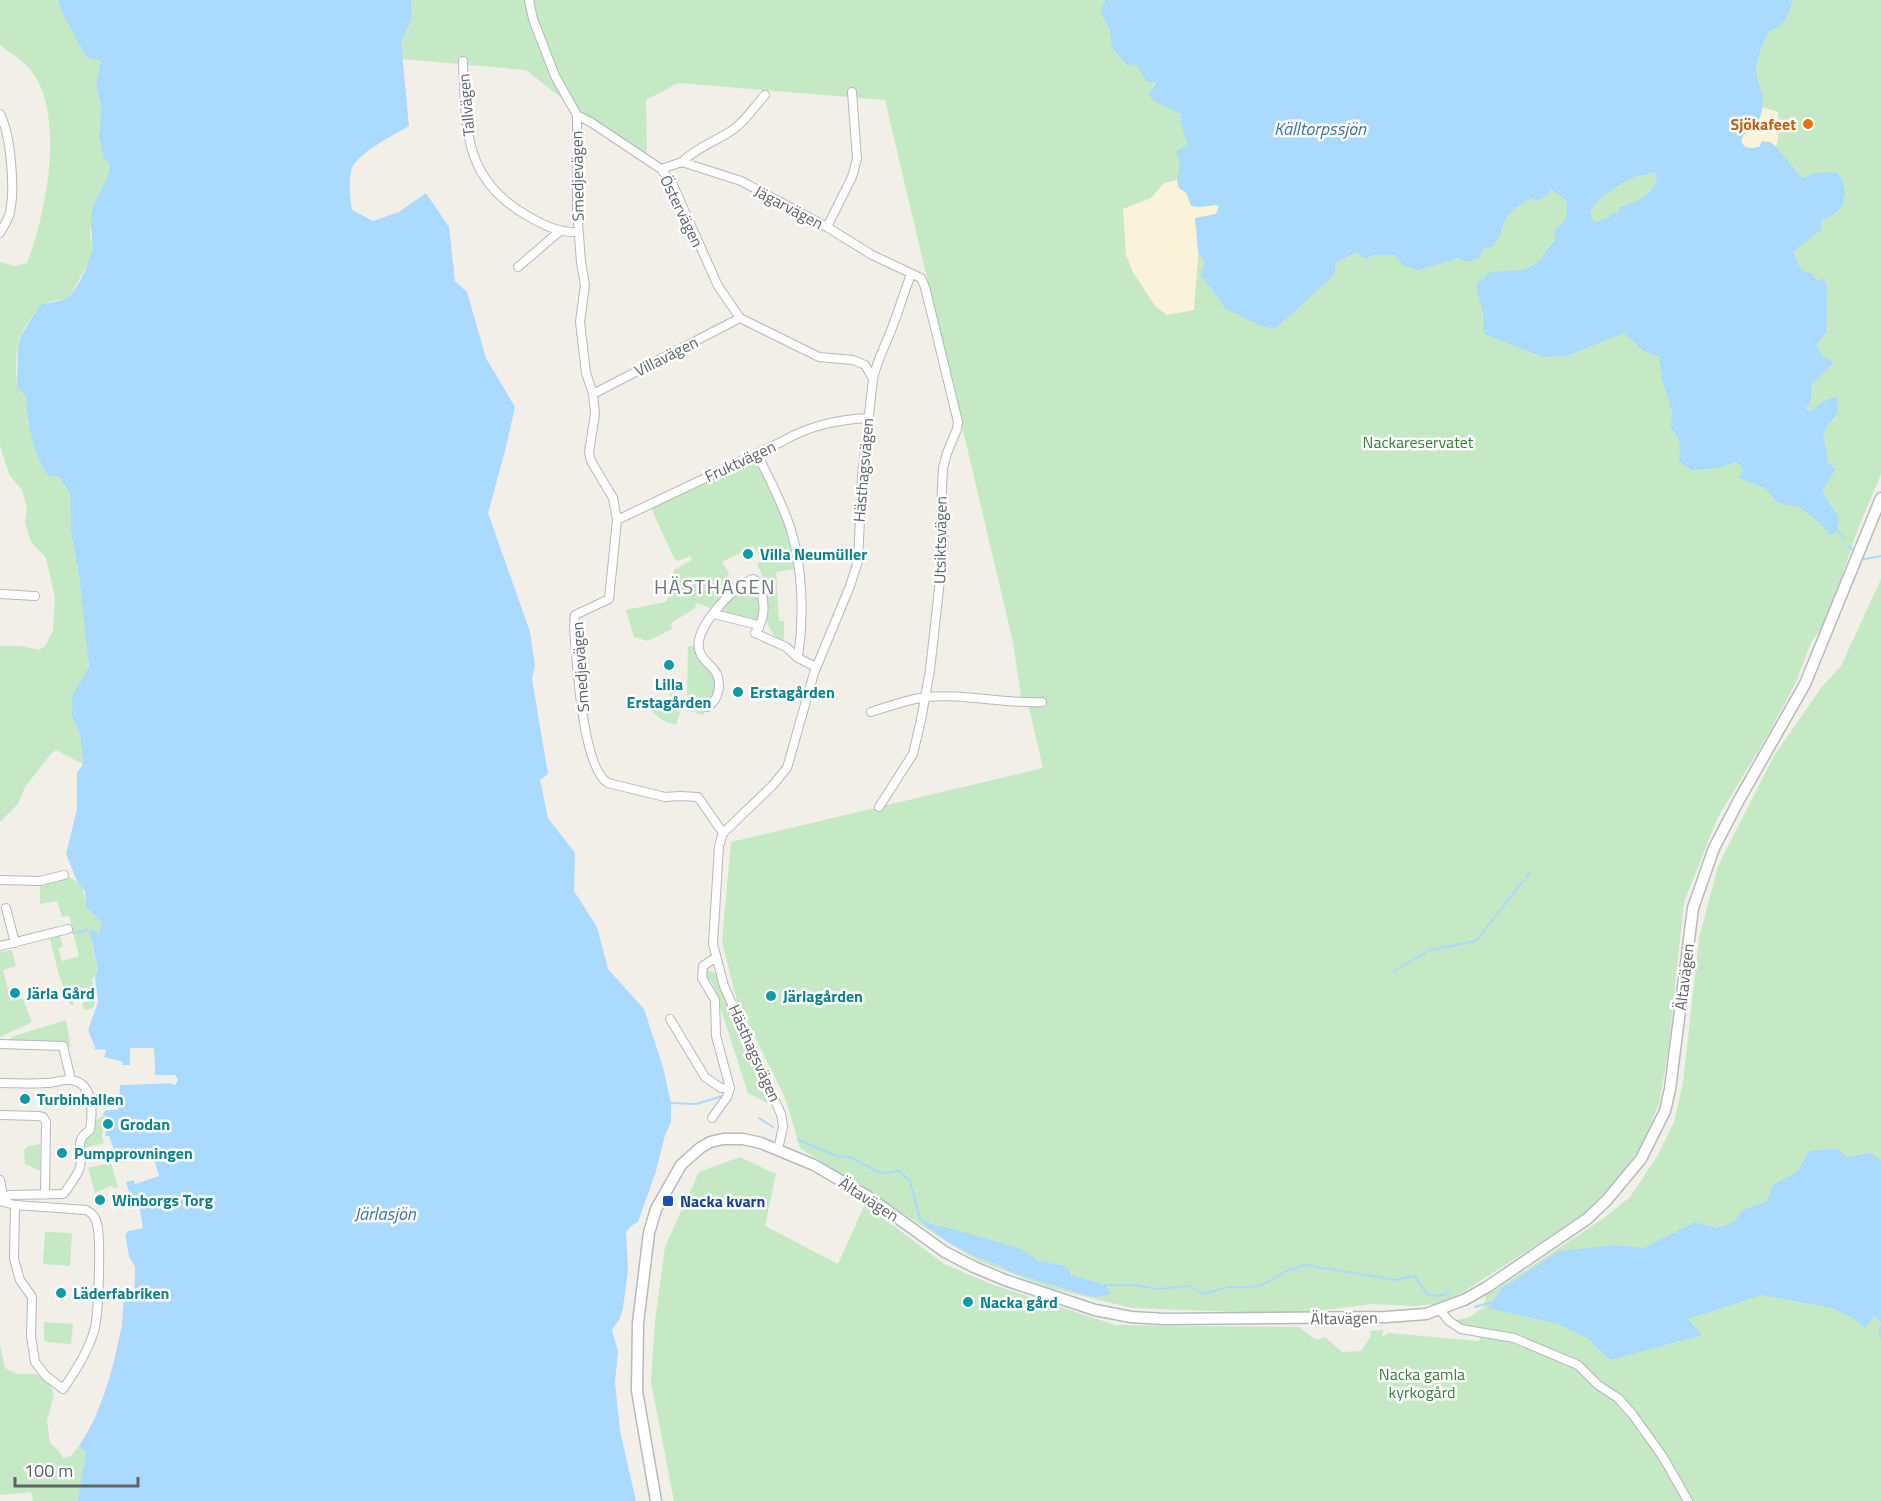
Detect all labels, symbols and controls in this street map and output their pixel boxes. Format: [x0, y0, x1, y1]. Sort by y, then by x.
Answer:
street label: Tallvägen [451, 73, 481, 137]
place label: Sjökafeet [1730, 112, 1796, 136]
water label: Källtorpssjön [1274, 115, 1367, 142]
marker: Sjökafeet [1801, 117, 1815, 131]
street label: Smedjevägen [564, 131, 590, 221]
street label: Östervägen [654, 171, 710, 251]
street label: Jägarvägen [750, 179, 828, 235]
street label: Villavägen [630, 330, 702, 382]
street label: Hästhagsvägen [846, 417, 880, 523]
park label: Nackareservatet [1363, 430, 1474, 454]
street label: Fruktvägen [701, 434, 779, 488]
street label: Utsiktsvägen [927, 496, 953, 584]
place label: Villa Neumüller [760, 542, 867, 566]
marker: Villa Neumüller [741, 547, 755, 561]
district label: HÄSTHAGEN [654, 571, 776, 602]
street label: Smedjevägen [565, 621, 595, 713]
marker: Lilla Erstagården [662, 658, 676, 672]
place label: Lilla Erstagården [627, 672, 711, 714]
place label: Erstagården [750, 680, 835, 704]
marker: Erstagården [731, 685, 745, 699]
street label: Ältavägen [1668, 942, 1700, 1012]
place label: Järla Gård [27, 981, 95, 1005]
place label: Järlagården [783, 984, 863, 1008]
marker: Järla Gård [8, 986, 22, 1000]
marker: Järlagården [764, 989, 778, 1003]
street label: Hästhagsvägen [723, 1000, 787, 1106]
place label: Turbinhallen [37, 1087, 124, 1111]
marker: Turbinhallen [18, 1092, 32, 1106]
place label: Grodan [120, 1112, 170, 1136]
marker: Grodan [101, 1117, 115, 1131]
place label: Pumpprovningen [74, 1141, 193, 1165]
marker: Pumpprovningen [55, 1146, 69, 1160]
street label: Ältavägen [834, 1171, 904, 1227]
place label: Winborgs Torg [112, 1188, 213, 1212]
place label: Nacka kvarn [680, 1189, 765, 1213]
marker: Winborgs Torg [93, 1193, 107, 1207]
marker: Nacka kvarn [661, 1194, 675, 1208]
water label: Järlasjön [354, 1200, 417, 1227]
place label: Läderfabriken [73, 1281, 169, 1305]
marker: Läderfabriken [54, 1286, 68, 1300]
place label: Nacka gård [980, 1290, 1058, 1314]
marker: Nacka gård [961, 1295, 975, 1309]
street label: Ältavägen [1310, 1305, 1378, 1331]
park label: Nacka gamla kyrkogård [1379, 1362, 1465, 1404]
scale bar [15, 1450, 138, 1488]
text: 100 m [24, 1457, 73, 1484]

